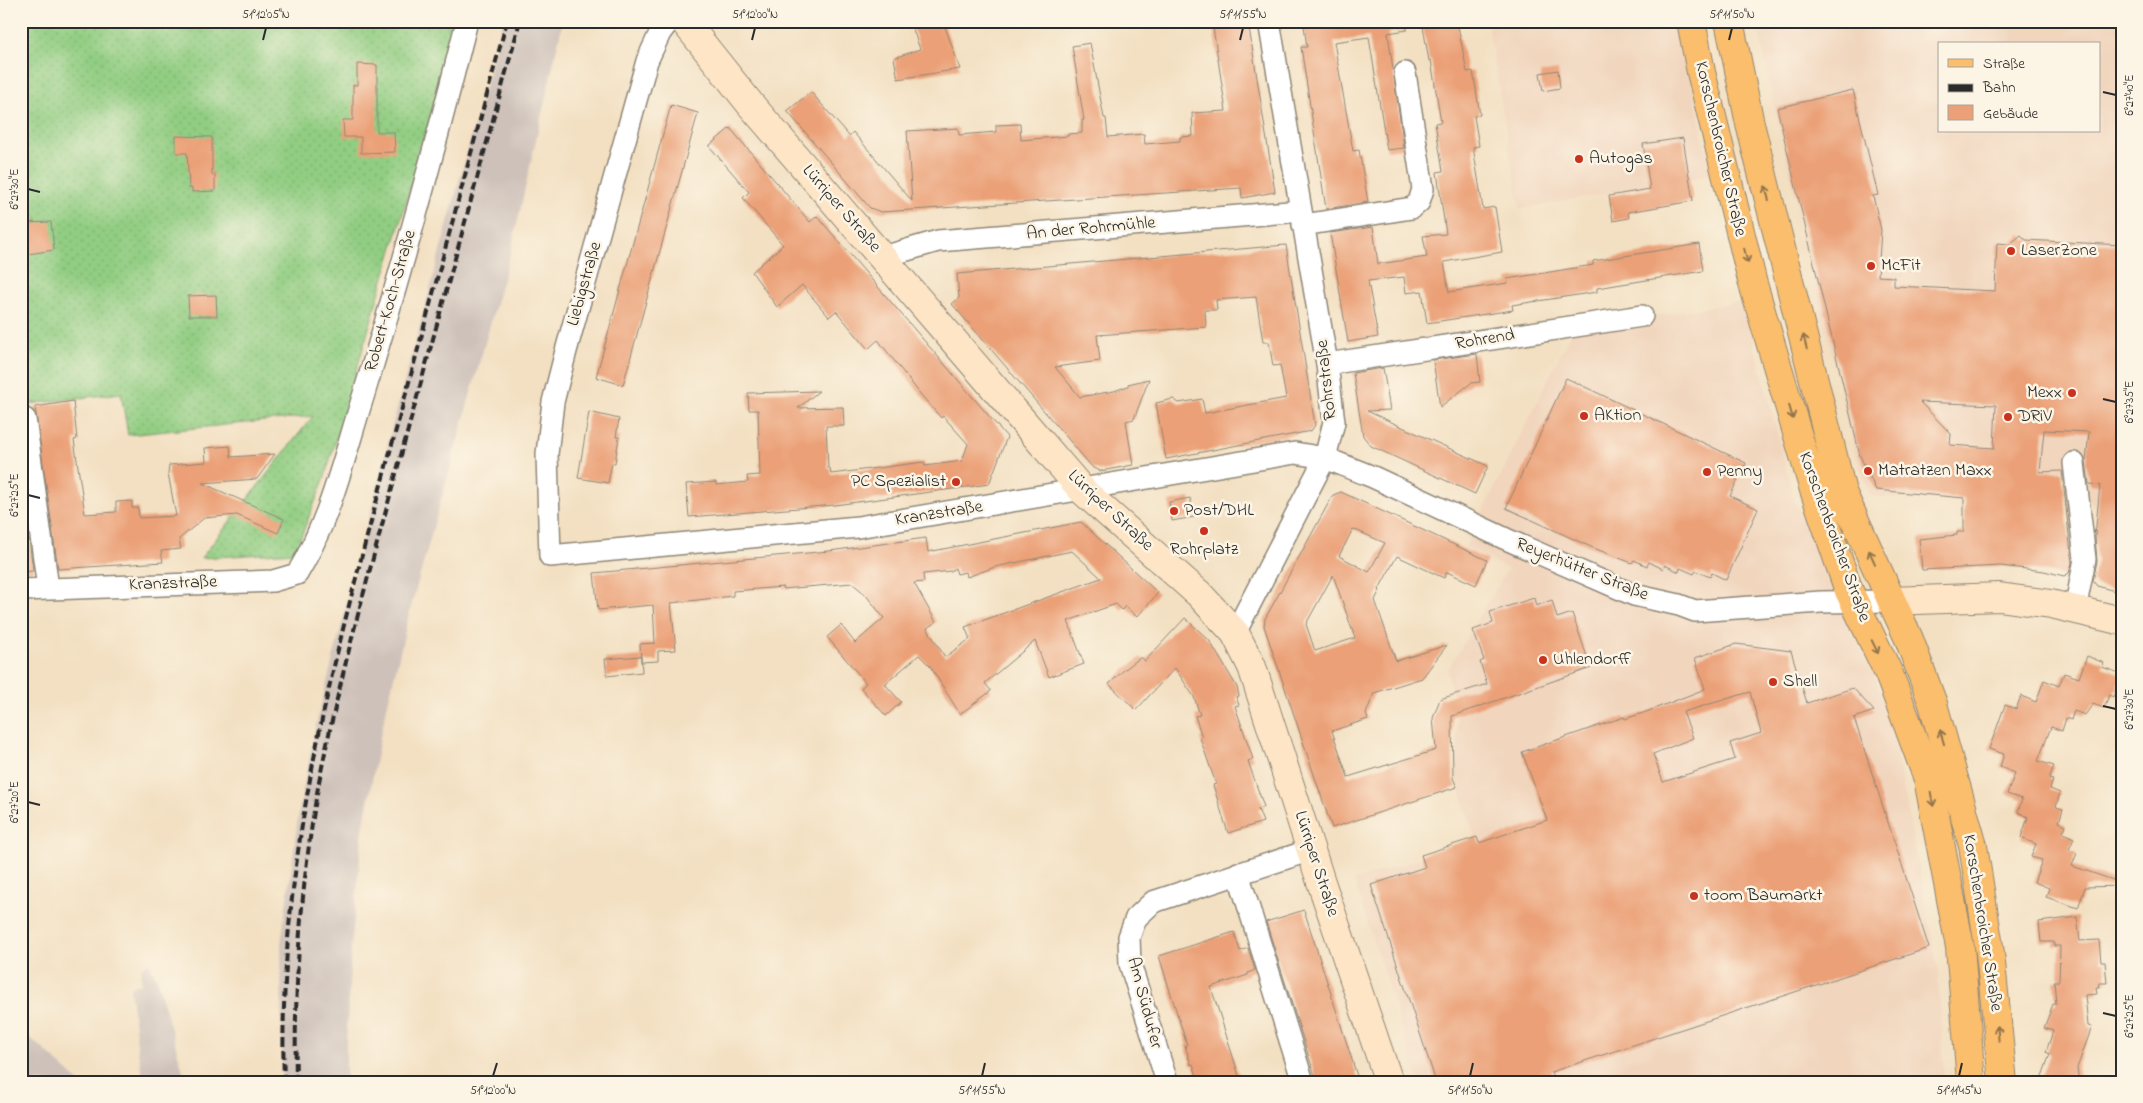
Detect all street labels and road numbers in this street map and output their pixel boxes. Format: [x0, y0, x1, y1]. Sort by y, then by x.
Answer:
street label: Korschenbroicher Straße [1687, 59, 1753, 240]
street label: Lürriper Straße [795, 159, 887, 260]
street label: An der Rohrmühle [1025, 210, 1158, 248]
street label: Robert-Koch-Straße [358, 226, 424, 375]
street label: Liebigstraße [561, 238, 611, 330]
street label: Rohrend [1453, 322, 1517, 358]
street label: Rohrstraße [1310, 337, 1344, 422]
street label: Korschenbroicher Straße [1791, 448, 1877, 626]
street label: Lürriper Straße [1061, 464, 1160, 559]
street label: Kranzstraße [893, 494, 986, 534]
street label: Reyerhütter Straße [1512, 532, 1653, 609]
street label: Kranzstraße [128, 569, 219, 599]
street label: Lürriper Straße [1287, 808, 1346, 921]
street label: Korschenbroicher Straße [1955, 833, 2009, 1014]
street label: Am Südufer [1119, 954, 1169, 1052]

